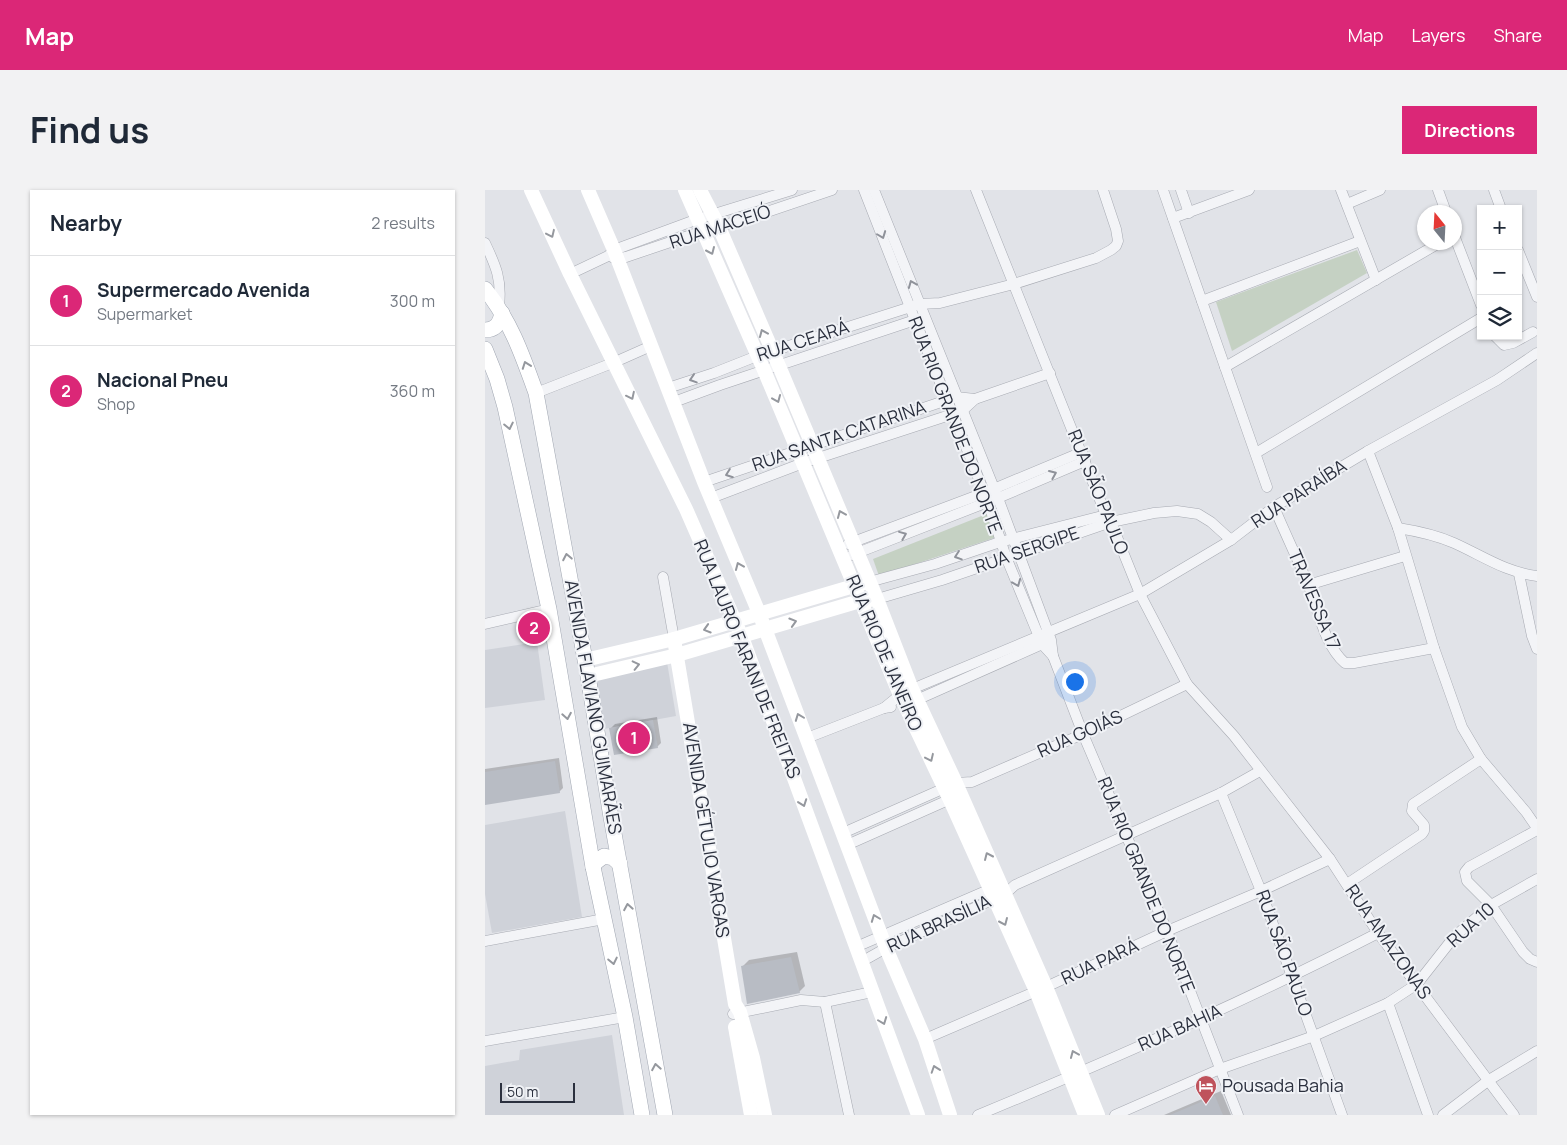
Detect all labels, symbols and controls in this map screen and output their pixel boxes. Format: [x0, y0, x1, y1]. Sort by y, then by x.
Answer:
text: Map [25, 19, 74, 52]
text: Map [1348, 23, 1383, 47]
text: Layers [1411, 23, 1465, 47]
text: Share [1493, 23, 1542, 47]
text: Find us [30, 106, 149, 154]
button: Directions [1402, 106, 1537, 154]
street label: RUA MACEIÓ [666, 198, 773, 254]
north arrow [1417, 205, 1462, 250]
map controls [1477, 205, 1522, 340]
button: + [1477, 205, 1522, 250]
text: Nearby [50, 209, 122, 237]
text: 2 results [371, 212, 435, 234]
one-way arrow [545, 229, 556, 238]
one-way arrow [876, 231, 886, 239]
one-way arrow [705, 246, 716, 255]
button: − [1477, 250, 1522, 295]
text: Supermercado Avenida [97, 277, 310, 303]
one-way arrow [907, 280, 917, 288]
text: 1 [62, 290, 70, 312]
text: 300 m [390, 290, 435, 312]
button: layers [1477, 295, 1522, 340]
text: Supermarket [97, 303, 193, 325]
street label: RUA RIO GRANDE DO NORTE [903, 313, 1008, 537]
street label: RUA CEARÁ [753, 314, 852, 366]
one-way arrow [759, 329, 770, 338]
one-way arrow [522, 361, 532, 369]
text: Nacional Pneu [97, 367, 228, 393]
one-way arrow [690, 374, 698, 384]
text: 2 [61, 380, 71, 402]
text: 360 m [390, 380, 435, 402]
one-way arrow [625, 390, 635, 399]
text: Shop [97, 393, 135, 415]
street label: RUA SANTA CATARINA [748, 394, 929, 476]
one-way arrow [771, 395, 781, 403]
one-way arrow [503, 422, 514, 431]
street label: RUA SÃO PAULO [1063, 426, 1135, 558]
street label: RUA PARAÍBA [1246, 453, 1351, 533]
one-way arrow [725, 468, 734, 478]
one-way arrow [1048, 470, 1057, 481]
one-way arrow [837, 510, 848, 519]
street label: RUA SERGIPE [971, 520, 1082, 578]
one-way arrow [898, 531, 907, 542]
street label: RUA LAURO FARANI DE FREITAS [689, 536, 807, 782]
street label: TRAVESSA 17 [1283, 546, 1347, 653]
one-way arrow [954, 550, 963, 560]
one-way arrow [562, 553, 572, 562]
one-way arrow [735, 562, 746, 571]
street label: RUA RIO DE JANEIRO [841, 571, 929, 734]
street label: AVENIDA FLAVIANO GUIMARÃES [560, 578, 628, 836]
one-way arrow [1011, 578, 1021, 586]
pin: 2 [518, 609, 550, 647]
one-way arrow [788, 617, 796, 627]
one-way arrow [703, 623, 712, 633]
one-way arrow [631, 660, 640, 671]
your location [1062, 669, 1088, 695]
street label: RUA GOIÁS [1033, 704, 1126, 762]
one-way arrow [562, 711, 572, 720]
one-way arrow [794, 713, 805, 722]
pin: 1 [618, 719, 650, 757]
street label: AVENIDA GÉTULIO VARGAS [678, 720, 736, 939]
one-way arrow [924, 753, 934, 762]
street label: RUA RIO GRANDE DO NORTE [1093, 773, 1201, 996]
one-way arrow [797, 798, 807, 807]
one-way arrow [984, 852, 995, 861]
street label: RUA AMAZONAS [1340, 879, 1437, 1004]
street label: RUA SÃO PAULO [1251, 886, 1319, 1019]
street label: RUA BRASÍLIA [883, 888, 995, 958]
street label: RUA 10 [1441, 896, 1499, 952]
one-way arrow [623, 903, 633, 912]
one-way arrow [871, 914, 881, 923]
one-way arrow [998, 917, 1009, 926]
street label: RUA PARÁ [1057, 933, 1143, 989]
one-way arrow [608, 957, 618, 966]
street label: RUA BAHIA [1134, 998, 1226, 1056]
one-way arrow [877, 1016, 887, 1025]
one-way arrow [1069, 1050, 1079, 1058]
one-way arrow [651, 1063, 662, 1072]
one-way arrow [931, 1065, 941, 1074]
place label: Pousada Bahia [1222, 1073, 1344, 1097]
hotel icon: Pousada Bahia [1194, 1074, 1218, 1105]
scale bar [500, 1080, 575, 1103]
text: 50 m [507, 1082, 538, 1101]

